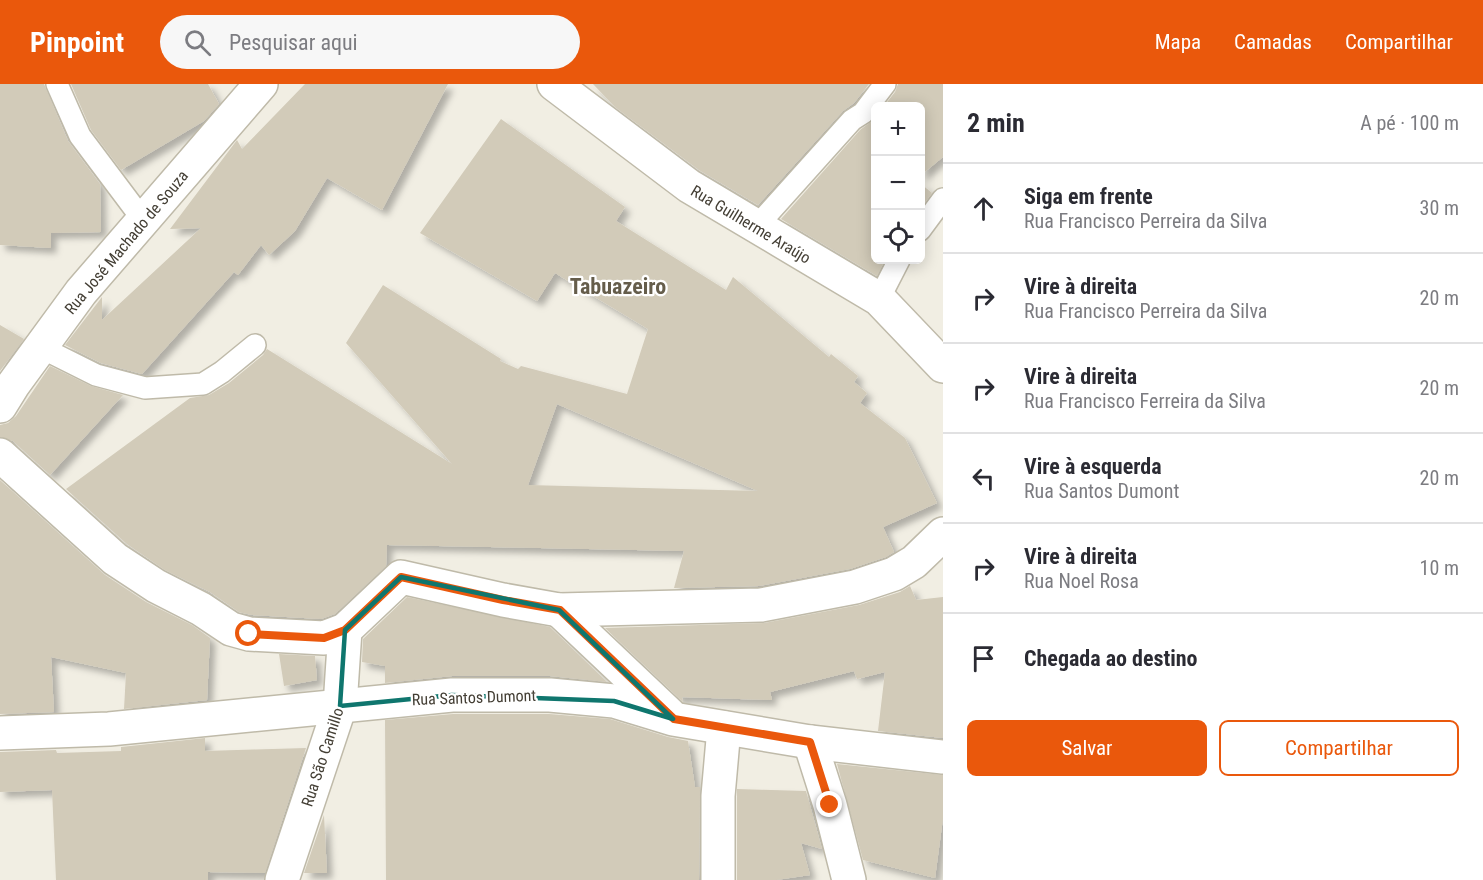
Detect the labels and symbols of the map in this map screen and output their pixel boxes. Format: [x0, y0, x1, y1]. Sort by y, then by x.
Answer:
street label: Rua José Machado de Souza [61, 167, 192, 318]
street label: Rua Guilherme Araújo [687, 181, 814, 268]
district label: Tabuazeiro [570, 274, 666, 299]
route start [235, 620, 261, 646]
street label: Rua Santos Dumont [412, 686, 537, 709]
street label: Rua São Camillo [298, 705, 347, 809]
route end [816, 791, 842, 817]

